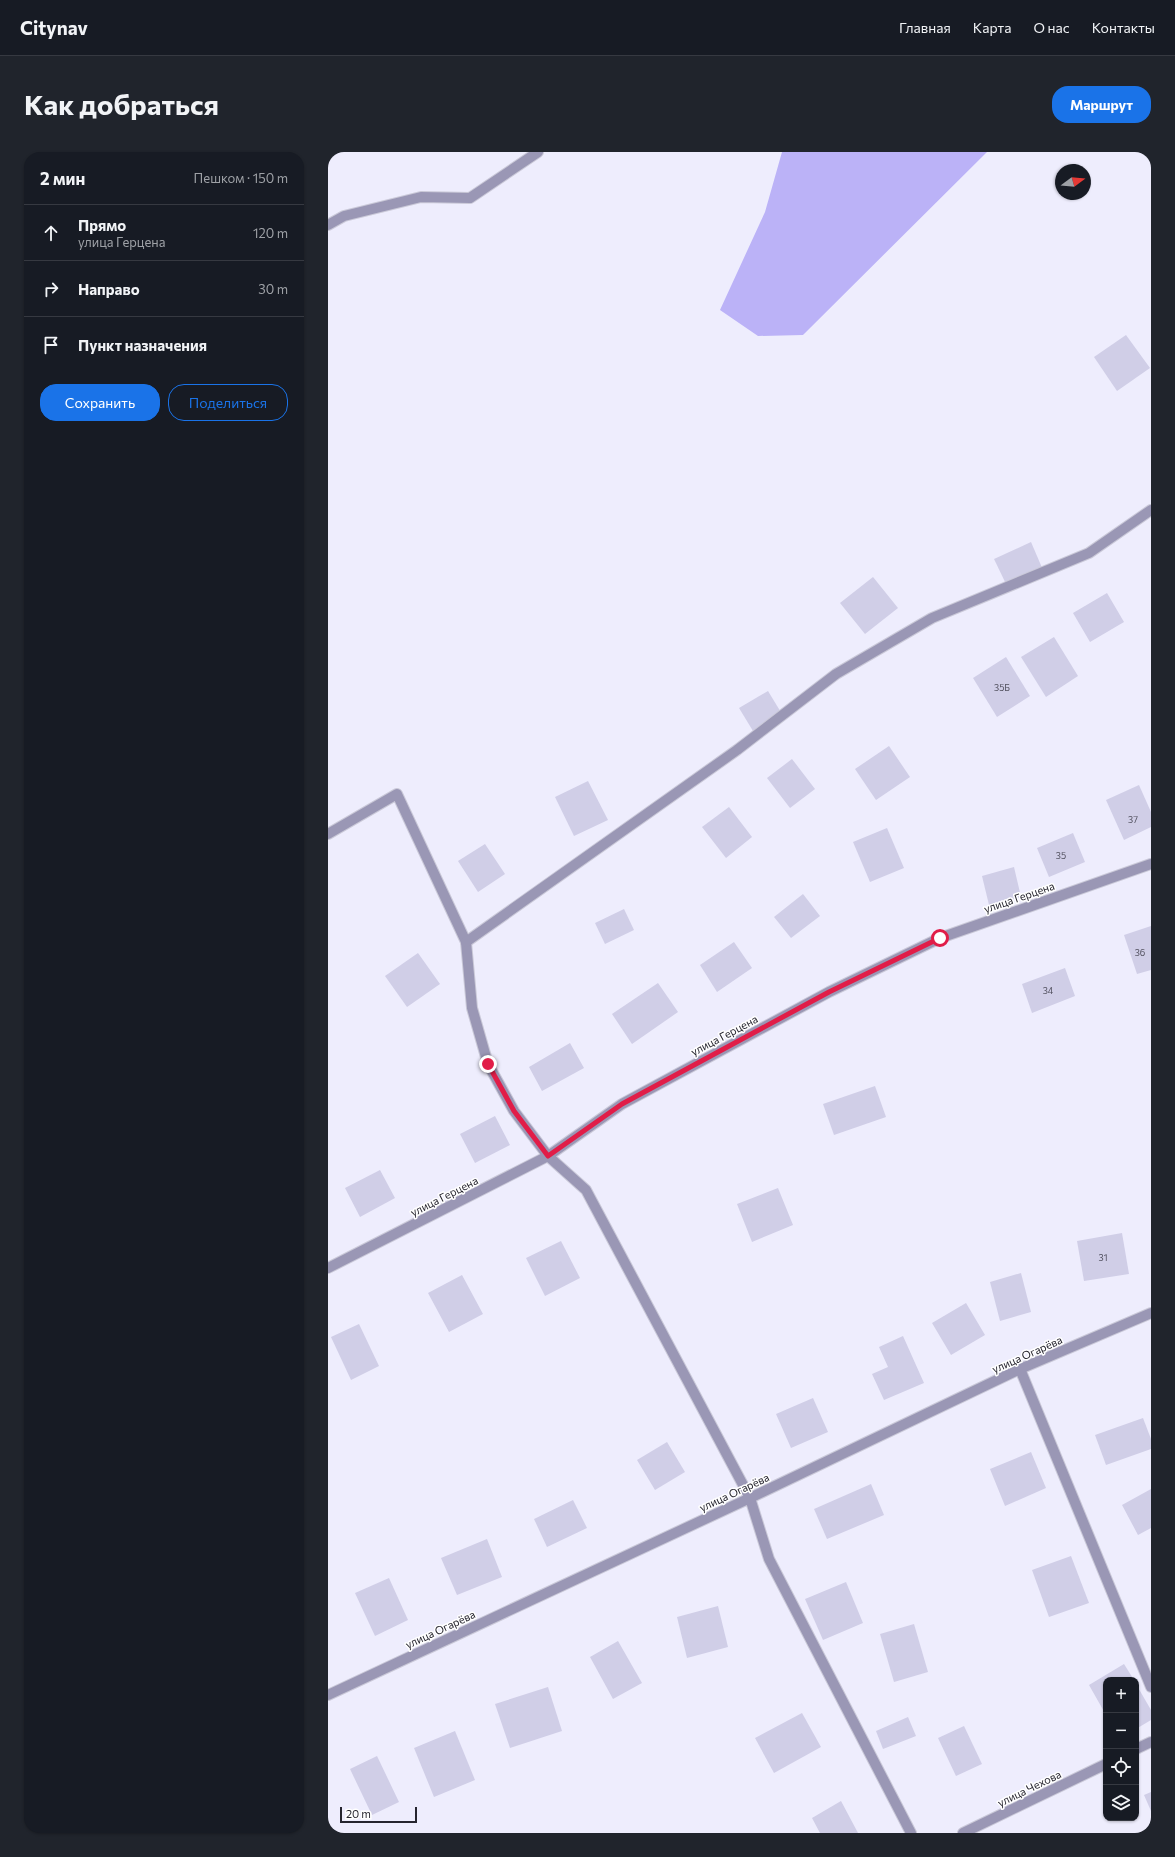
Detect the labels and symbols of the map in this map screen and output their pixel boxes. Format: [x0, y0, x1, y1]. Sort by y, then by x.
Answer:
north arrow [1055, 164, 1091, 200]
house number: 35Б [994, 682, 1010, 693]
house number: 37 [1128, 814, 1138, 825]
house number: 35 [1056, 850, 1066, 861]
street label: улица Герцена [982, 879, 1056, 915]
route start [931, 929, 949, 947]
house number: 36 [1135, 947, 1145, 958]
house number: 34 [1043, 985, 1054, 996]
street label: улица Герцена [688, 1012, 760, 1058]
route end [479, 1055, 497, 1073]
street label: улица Герцена [408, 1173, 480, 1219]
house number: 31 [1099, 1252, 1107, 1263]
street label: улица Огарёва [990, 1333, 1064, 1375]
street label: улица Огарёва [697, 1470, 771, 1514]
street label: улица Огарёва [403, 1607, 477, 1651]
street label: улица Чехова [995, 1767, 1063, 1809]
scale bar [340, 1805, 417, 1824]

